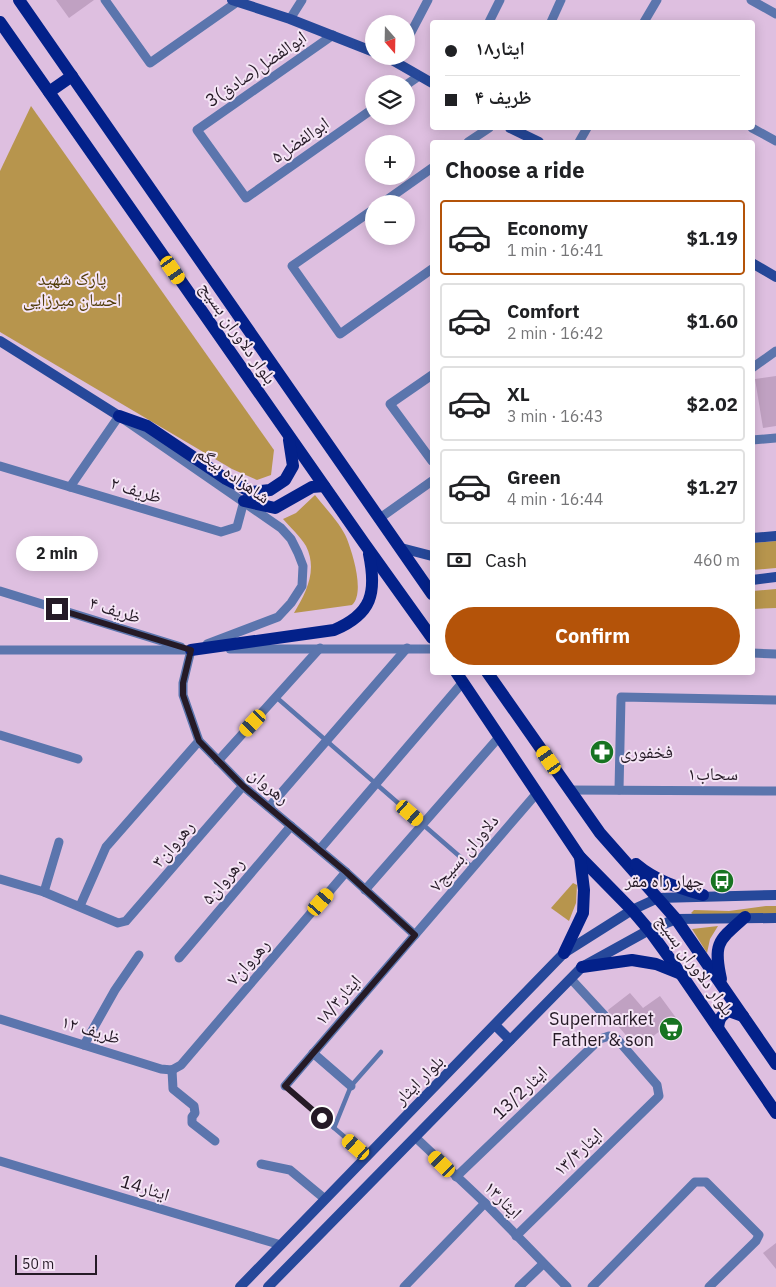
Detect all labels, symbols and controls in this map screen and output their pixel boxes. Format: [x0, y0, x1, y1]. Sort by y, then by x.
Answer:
north arrow [365, 15, 415, 65]
map controls [365, 15, 415, 245]
street label: 3ابوالفضل(صادق) [201, 25, 311, 112]
text: ایثار۱۸ [475, 36, 525, 60]
button: layers [365, 75, 415, 125]
text: ظریف ۴ [475, 85, 532, 109]
street label: ابوالفضل۵ [266, 111, 333, 168]
button: + [365, 135, 415, 185]
text: Choose a ride [445, 155, 585, 184]
button: − [365, 195, 415, 245]
icon: car [447, 215, 492, 260]
text: Economy [507, 216, 588, 240]
text: $1.19 [686, 226, 738, 250]
text: 1 min · 16:41 [507, 240, 603, 260]
car [158, 253, 187, 287]
park label: پارک شهید احسان میرزایی [23, 267, 121, 311]
street label: بلوار دلاوران بسیج [194, 277, 282, 389]
icon: car [447, 298, 492, 343]
text: Comfort [507, 299, 580, 323]
text: $1.60 [686, 309, 738, 333]
text: 2 min · 16:42 [507, 323, 603, 343]
icon: car [447, 381, 492, 426]
text: XL [507, 382, 530, 406]
text: $2.02 [686, 392, 738, 416]
text: 3 min · 16:43 [507, 406, 603, 426]
street label: شاهزاده بیگم [191, 441, 275, 509]
icon: car [447, 464, 492, 509]
text: Green [507, 465, 561, 489]
street label: ظریف ۲ [108, 471, 165, 508]
text: $1.27 [686, 475, 738, 499]
text: 4 min · 16:44 [507, 489, 603, 509]
callout: 2 min [16, 536, 98, 572]
text: 2 min [36, 543, 78, 563]
icon: cash [445, 546, 473, 574]
text: Cash [485, 548, 527, 572]
text: 460 m [693, 550, 740, 570]
street label: ظریف ۴ [87, 591, 144, 628]
route end [46, 598, 68, 620]
button: Confirm [445, 607, 740, 665]
car [237, 707, 268, 739]
pharmacy icon: فخفوری [589, 739, 615, 765]
place label: فخفوری [620, 740, 673, 763]
car [534, 743, 563, 777]
street label: رهروان [244, 762, 295, 809]
street label: ۱سحاب [688, 762, 738, 785]
car [393, 797, 426, 829]
street label: دلاوران بسیج۷ [424, 809, 504, 897]
street label: رهروان۳ [146, 815, 199, 872]
street label: رهروان۵ [196, 852, 249, 909]
bus stop icon: چهار راه مقر‍ [709, 868, 735, 894]
place label: چهار راه مقر‍ [624, 869, 704, 892]
car [305, 886, 336, 918]
street label: بلوار دلاوران بسیج [650, 909, 740, 1021]
street label: رهروان۷ [221, 933, 274, 990]
street label: ایثار۱۸/۳ [309, 970, 366, 1030]
place label: Supermarket Father & son [549, 1007, 654, 1051]
street label: ظریف ۱۲ [59, 1010, 123, 1049]
supermarket icon: Supermarket Father & son [658, 1016, 684, 1042]
street label: بلوار ایثار [388, 1050, 449, 1110]
street label: ایثار13/2 [487, 1061, 552, 1124]
route start [311, 1107, 333, 1129]
street label: ایثار۱۳/۴ [548, 1123, 607, 1181]
car [339, 1131, 372, 1163]
car [425, 1148, 458, 1180]
street label: ایثار14 [118, 1169, 172, 1206]
street label: ایثار۱۳ [479, 1176, 527, 1224]
scale bar [15, 1252, 98, 1275]
text: 50 m [22, 1255, 54, 1273]

